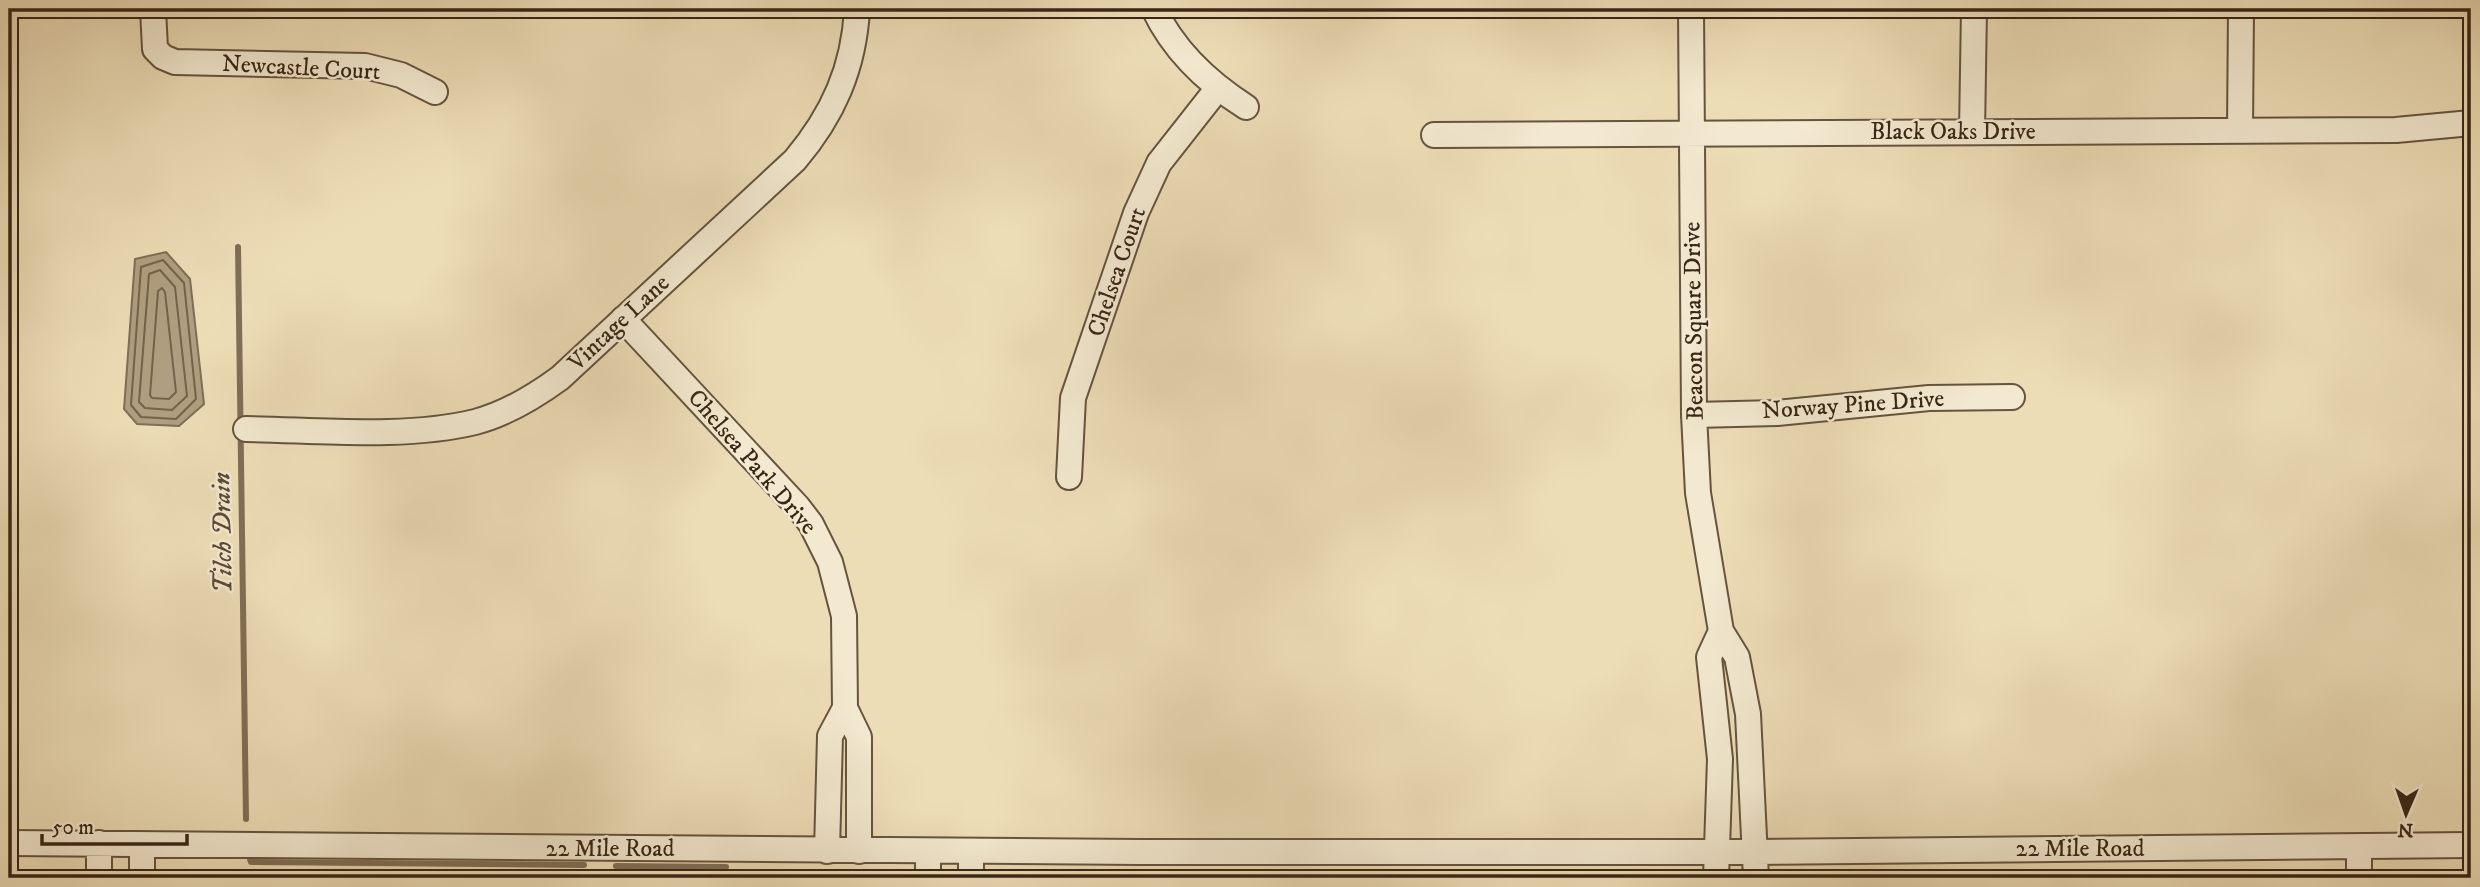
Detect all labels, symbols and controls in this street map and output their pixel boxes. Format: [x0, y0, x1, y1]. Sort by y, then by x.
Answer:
street label: Newcastle Court [221, 49, 381, 87]
street label: Black Oaks Drive [1870, 117, 2036, 147]
street label: Chelsea Court [1081, 203, 1153, 341]
street label: Beacon Square Drive [1677, 221, 1711, 421]
street label: Vintage Lane [561, 268, 676, 378]
street label: Chelsea Park Drive [681, 383, 823, 541]
street label: Norway Pine Drive [1761, 384, 1945, 426]
water label: Tilch Drain [205, 472, 241, 594]
north arrow [2372, 778, 2442, 848]
scale bar [42, 803, 187, 847]
text: 50 m [52, 815, 94, 841]
text: N [2397, 818, 2414, 841]
street label: 22 Mile Road [546, 834, 674, 864]
street label: 22 Mile Road [2016, 834, 2144, 864]

